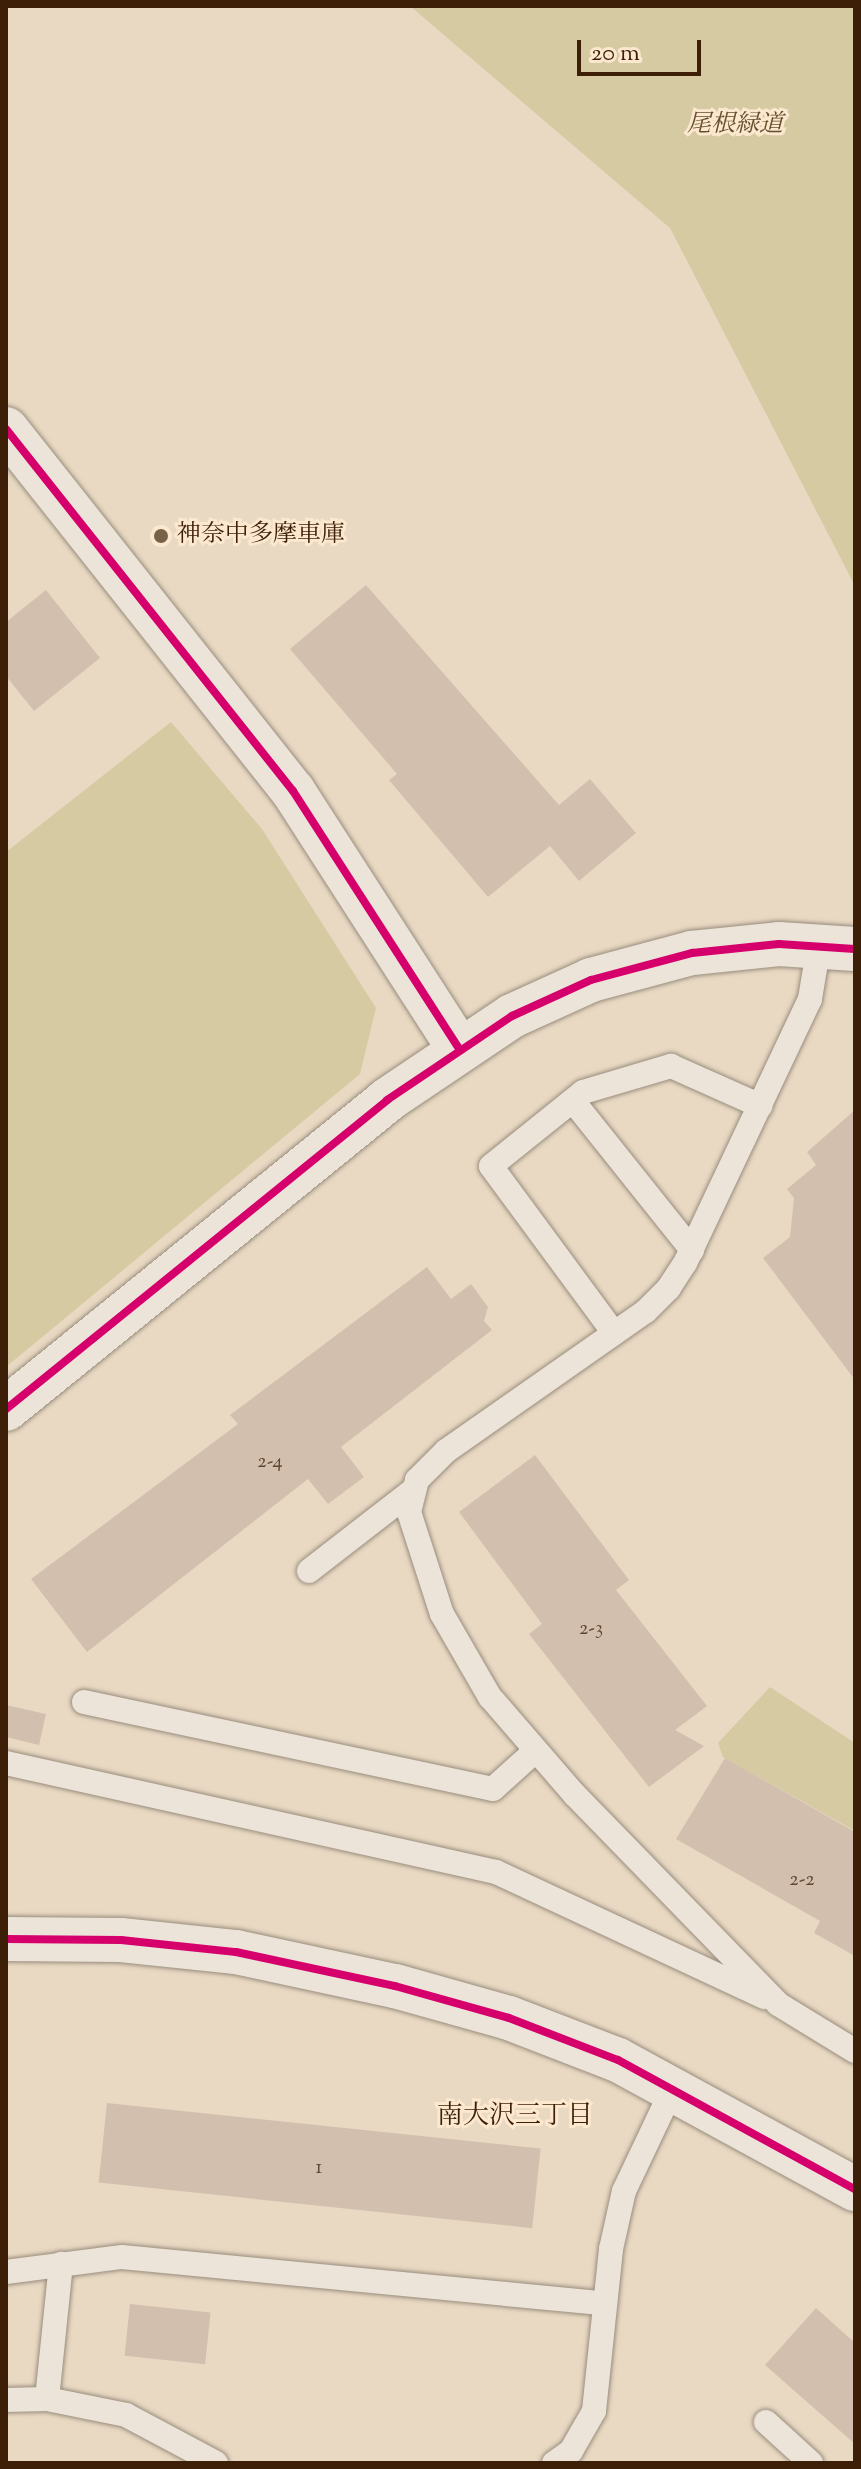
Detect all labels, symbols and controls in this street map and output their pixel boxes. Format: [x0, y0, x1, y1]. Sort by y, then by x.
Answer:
scale bar [581, 24, 705, 74]
text: 20 m [591, 37, 640, 71]
park label: 尾根緑道 [687, 112, 783, 140]
place label: 神奈中多摩車庫 [177, 522, 345, 550]
marker: 神奈中多摩車庫 [152, 527, 170, 545]
house number: 2-4 [257, 1450, 283, 1474]
house number: 2-3 [579, 1617, 603, 1641]
house number: 2-2 [789, 1868, 815, 1892]
district label: 南大沢三丁目 [437, 2101, 593, 2133]
house number: 1 [316, 2156, 322, 2180]

